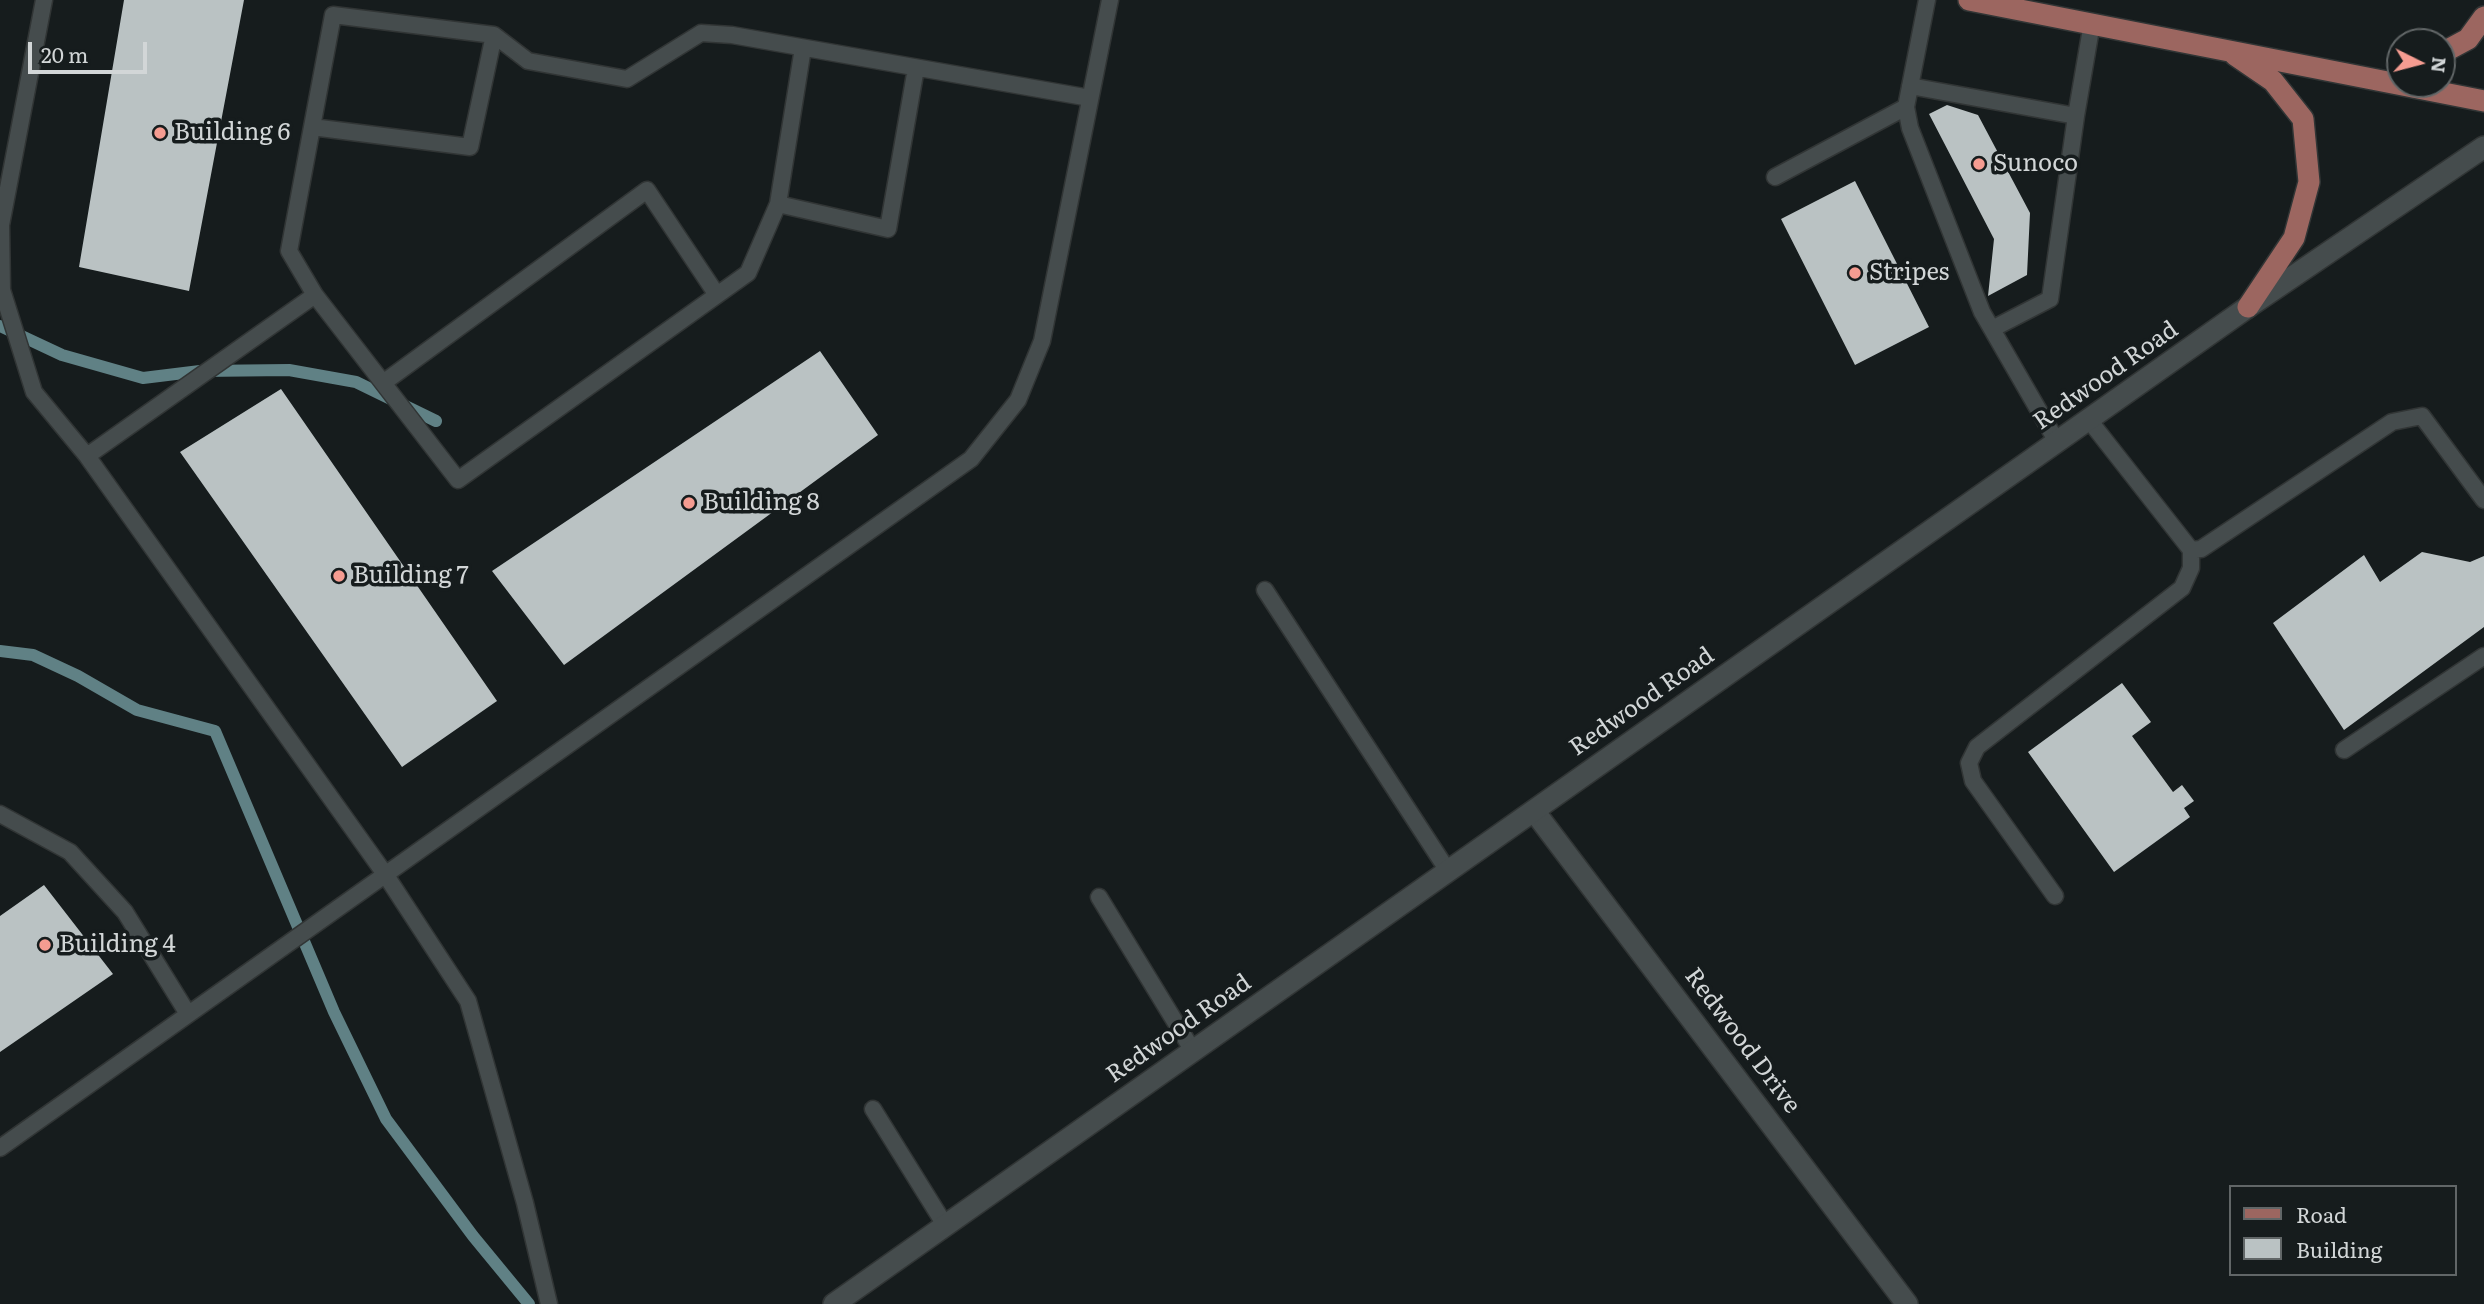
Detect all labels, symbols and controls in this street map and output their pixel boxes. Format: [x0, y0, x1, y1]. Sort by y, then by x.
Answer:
scale bar [32, 28, 150, 72]
north arrow [2386, 28, 2456, 98]
text: 20 m [41, 38, 88, 69]
text: N [2425, 56, 2455, 74]
place label: Building 6 [174, 119, 290, 147]
marker: Building 6 [152, 125, 168, 141]
place label: Sunoco [1993, 150, 2078, 178]
marker: Sunoco [1971, 156, 1987, 172]
place label: Stripes [1869, 259, 1949, 287]
marker: Stripes [1847, 265, 1863, 281]
street label: Redwood Road [2028, 316, 2184, 436]
place label: Building 8 [703, 489, 820, 517]
marker: Building 8 [681, 495, 697, 511]
place label: Building 7 [353, 562, 469, 590]
marker: Building 7 [331, 568, 347, 584]
street label: Redwood Road [1564, 642, 1720, 762]
place label: Building 4 [59, 931, 176, 959]
marker: Building 4 [37, 937, 53, 953]
street label: Redwood Drive [1678, 963, 1806, 1119]
street label: Redwood Road [1101, 969, 1257, 1089]
legend [2228, 1185, 2456, 1276]
text: Road [2296, 1198, 2347, 1229]
text: Building [2296, 1233, 2382, 1264]

